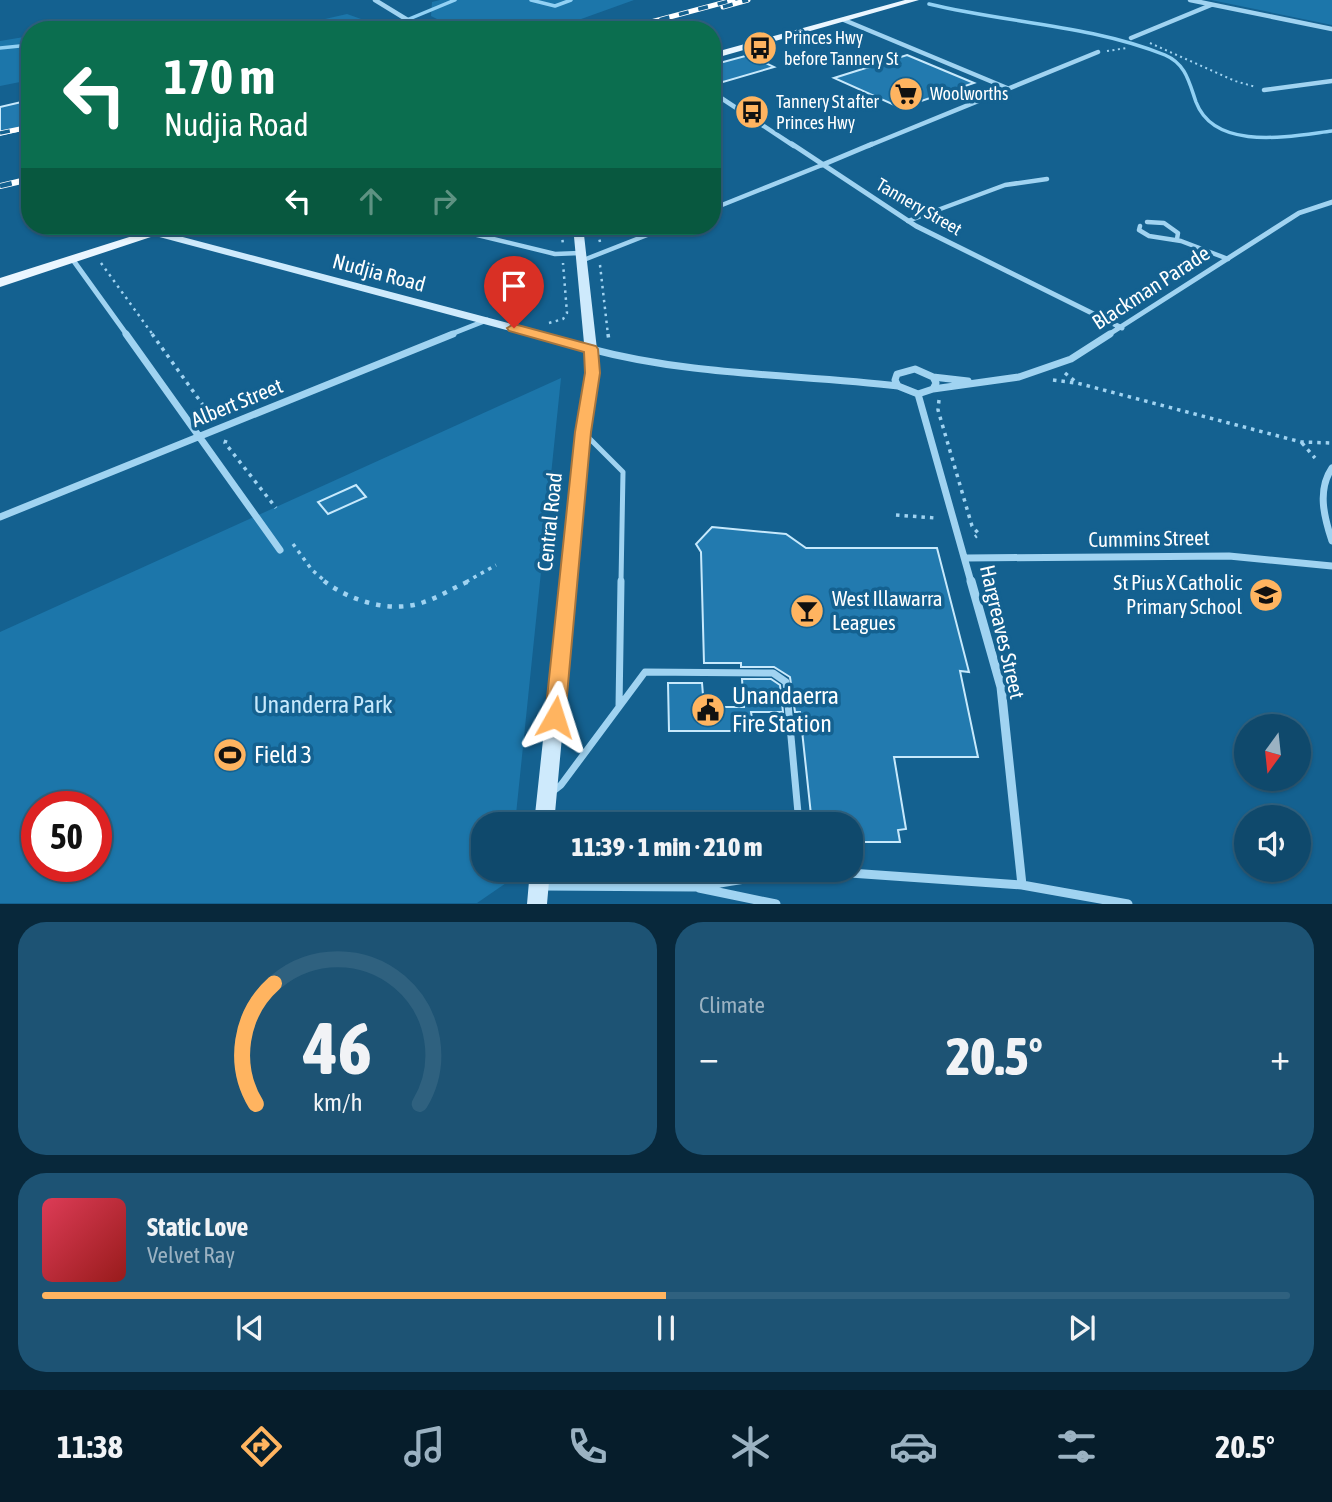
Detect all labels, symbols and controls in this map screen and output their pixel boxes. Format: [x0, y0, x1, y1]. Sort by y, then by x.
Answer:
place label: Princes Hwy before Tannery St [784, 27, 899, 69]
bus stop icon: Princes Hwy before Tannery St [741, 29, 779, 67]
text: 170 m [164, 48, 275, 104]
icon: left [49, 49, 140, 140]
supermarket icon: Woolworths [887, 75, 925, 113]
place label: Woolworths [930, 83, 1008, 104]
place label: Tannery St after Princes Hwy [776, 91, 880, 133]
bus stop icon: Tannery St after Princes Hwy [733, 93, 771, 131]
text: Nudjia Road [164, 106, 309, 143]
street label: Tannery Street [873, 174, 966, 239]
icon: left [279, 182, 317, 220]
icon: ahead [352, 182, 390, 220]
icon: right [425, 182, 463, 220]
street label: Blackman Parade [1087, 240, 1214, 334]
street label: Nudjia Road [330, 248, 428, 296]
pin [484, 256, 544, 328]
icon: arrive [495, 267, 533, 305]
street label: Albert Street [187, 373, 286, 431]
street label: Central Road [532, 471, 566, 573]
street label: Cummins Street [1088, 525, 1210, 551]
street label: Hargreaves Street [976, 563, 1030, 701]
place label: St Pius X Catholic Primary School [1113, 570, 1242, 618]
school or university icon: St Pius X Catholic Primary School [1247, 576, 1285, 614]
place label: West Illawarra Leagues [832, 586, 943, 634]
bar icon: West Illawarra Leagues [788, 592, 826, 630]
position arrow [518, 680, 592, 754]
place label: Unandaerra Fire Station [732, 682, 839, 737]
park label: Unanderra Park [253, 691, 393, 718]
public building icon: Unandaerra Fire Station [689, 691, 727, 729]
north arrow [1234, 714, 1311, 791]
map controls [1234, 714, 1311, 882]
sports icon: Field 3 [211, 736, 249, 774]
place label: Field 3 [254, 741, 312, 768]
speed limit sign: 50 [21, 791, 112, 882]
button: sound [1234, 805, 1311, 882]
text: 11:39 · 1 min · 210 m [572, 832, 762, 862]
text: Climate [699, 992, 765, 1018]
text: 46 [302, 1007, 372, 1090]
text: 20.5° [946, 1026, 1043, 1086]
text: − [699, 1035, 719, 1078]
text: + [1270, 1035, 1290, 1078]
text: km/h [313, 1088, 362, 1116]
text: Static Love [147, 1212, 248, 1242]
text: Velvet Ray [147, 1242, 235, 1268]
icon: previous [231, 1309, 269, 1347]
icon: pause [647, 1309, 685, 1347]
icon: next [1063, 1309, 1101, 1347]
icon: directions [237, 1422, 286, 1471]
icon: music [400, 1422, 449, 1471]
icon: phone [563, 1422, 612, 1471]
icon: climate [726, 1422, 775, 1471]
icon: car [889, 1422, 938, 1471]
icon: filters [1052, 1422, 1101, 1471]
text: 11:38 [57, 1428, 123, 1465]
text: 20.5° [1215, 1428, 1275, 1465]

